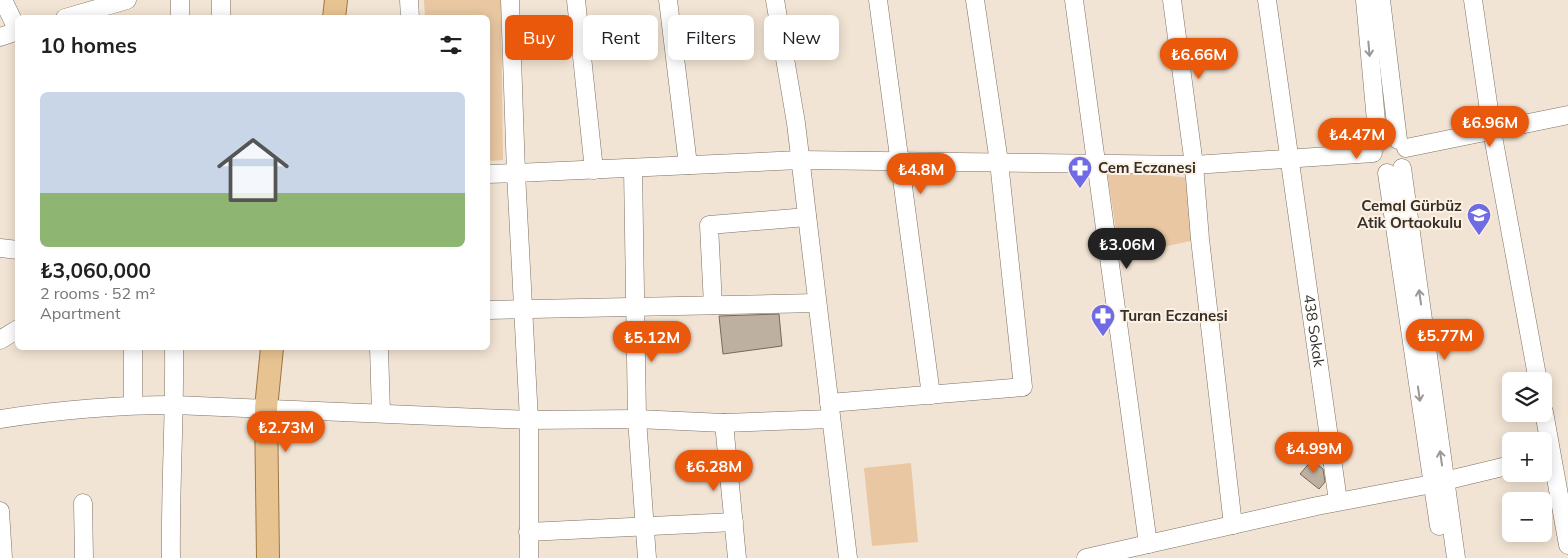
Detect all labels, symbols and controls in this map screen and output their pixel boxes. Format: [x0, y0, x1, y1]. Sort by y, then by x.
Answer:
chip: Buy [505, 15, 573, 60]
chip: Rent [583, 15, 658, 60]
chip: Filters [668, 15, 754, 60]
chip: New [764, 15, 839, 60]
icon: filters [437, 31, 465, 59]
text: 10 homes [40, 32, 137, 58]
pin: ₺6.66M [1158, 38, 1240, 80]
one-way arrow [1364, 40, 1374, 56]
text: ₺6.66M [1171, 44, 1227, 64]
pin: ₺6.96M [1449, 106, 1531, 148]
text: ₺6.96M [1462, 112, 1518, 132]
pin: ₺4.47M [1316, 118, 1398, 160]
text: ₺4.47M [1329, 124, 1385, 144]
icon: home [208, 125, 298, 215]
pin: ₺4.8M [886, 152, 956, 195]
pharmacy icon: Cem Eczanesi [1067, 155, 1093, 189]
place label: Cem Eczanesi [1098, 158, 1196, 177]
text: ₺4.8M [898, 159, 944, 179]
place label: Cemal Gürbüz Atik Ortaokulu [1357, 196, 1462, 232]
school or university icon: Cemal Gürbüz Atik Ortaokulu [1466, 202, 1492, 236]
pin: ₺3.06M [1086, 228, 1168, 270]
text: ₺3.06M [1099, 234, 1155, 254]
text: ₺3,060,000 [40, 257, 151, 283]
text: 2 rooms · 52 m² [40, 283, 155, 303]
one-way arrow [1415, 289, 1425, 305]
street label: 438 Sokak [1300, 293, 1329, 369]
text: Apartment [40, 303, 121, 323]
pharmacy icon: Turan Eczanesi [1090, 303, 1116, 337]
place label: Turan Eczanesi [1120, 306, 1228, 325]
pin: ₺5.77M [1404, 318, 1486, 361]
pin: ₺5.12M [611, 320, 693, 363]
text: ₺5.77M [1417, 325, 1473, 345]
text: ₺5.12M [624, 327, 680, 347]
map controls [1502, 372, 1552, 542]
button: layers [1502, 372, 1552, 422]
one-way arrow [1415, 386, 1425, 402]
pin: ₺2.73M [245, 410, 327, 453]
text: ₺2.73M [258, 417, 314, 437]
pin: ₺4.99M [1273, 432, 1355, 474]
button: + [1502, 432, 1552, 482]
text: ₺4.99M [1286, 438, 1342, 458]
pin: ₺6.28M [673, 450, 755, 492]
one-way arrow [1436, 450, 1446, 466]
text: ₺6.28M [686, 456, 742, 476]
button: − [1502, 492, 1552, 542]

